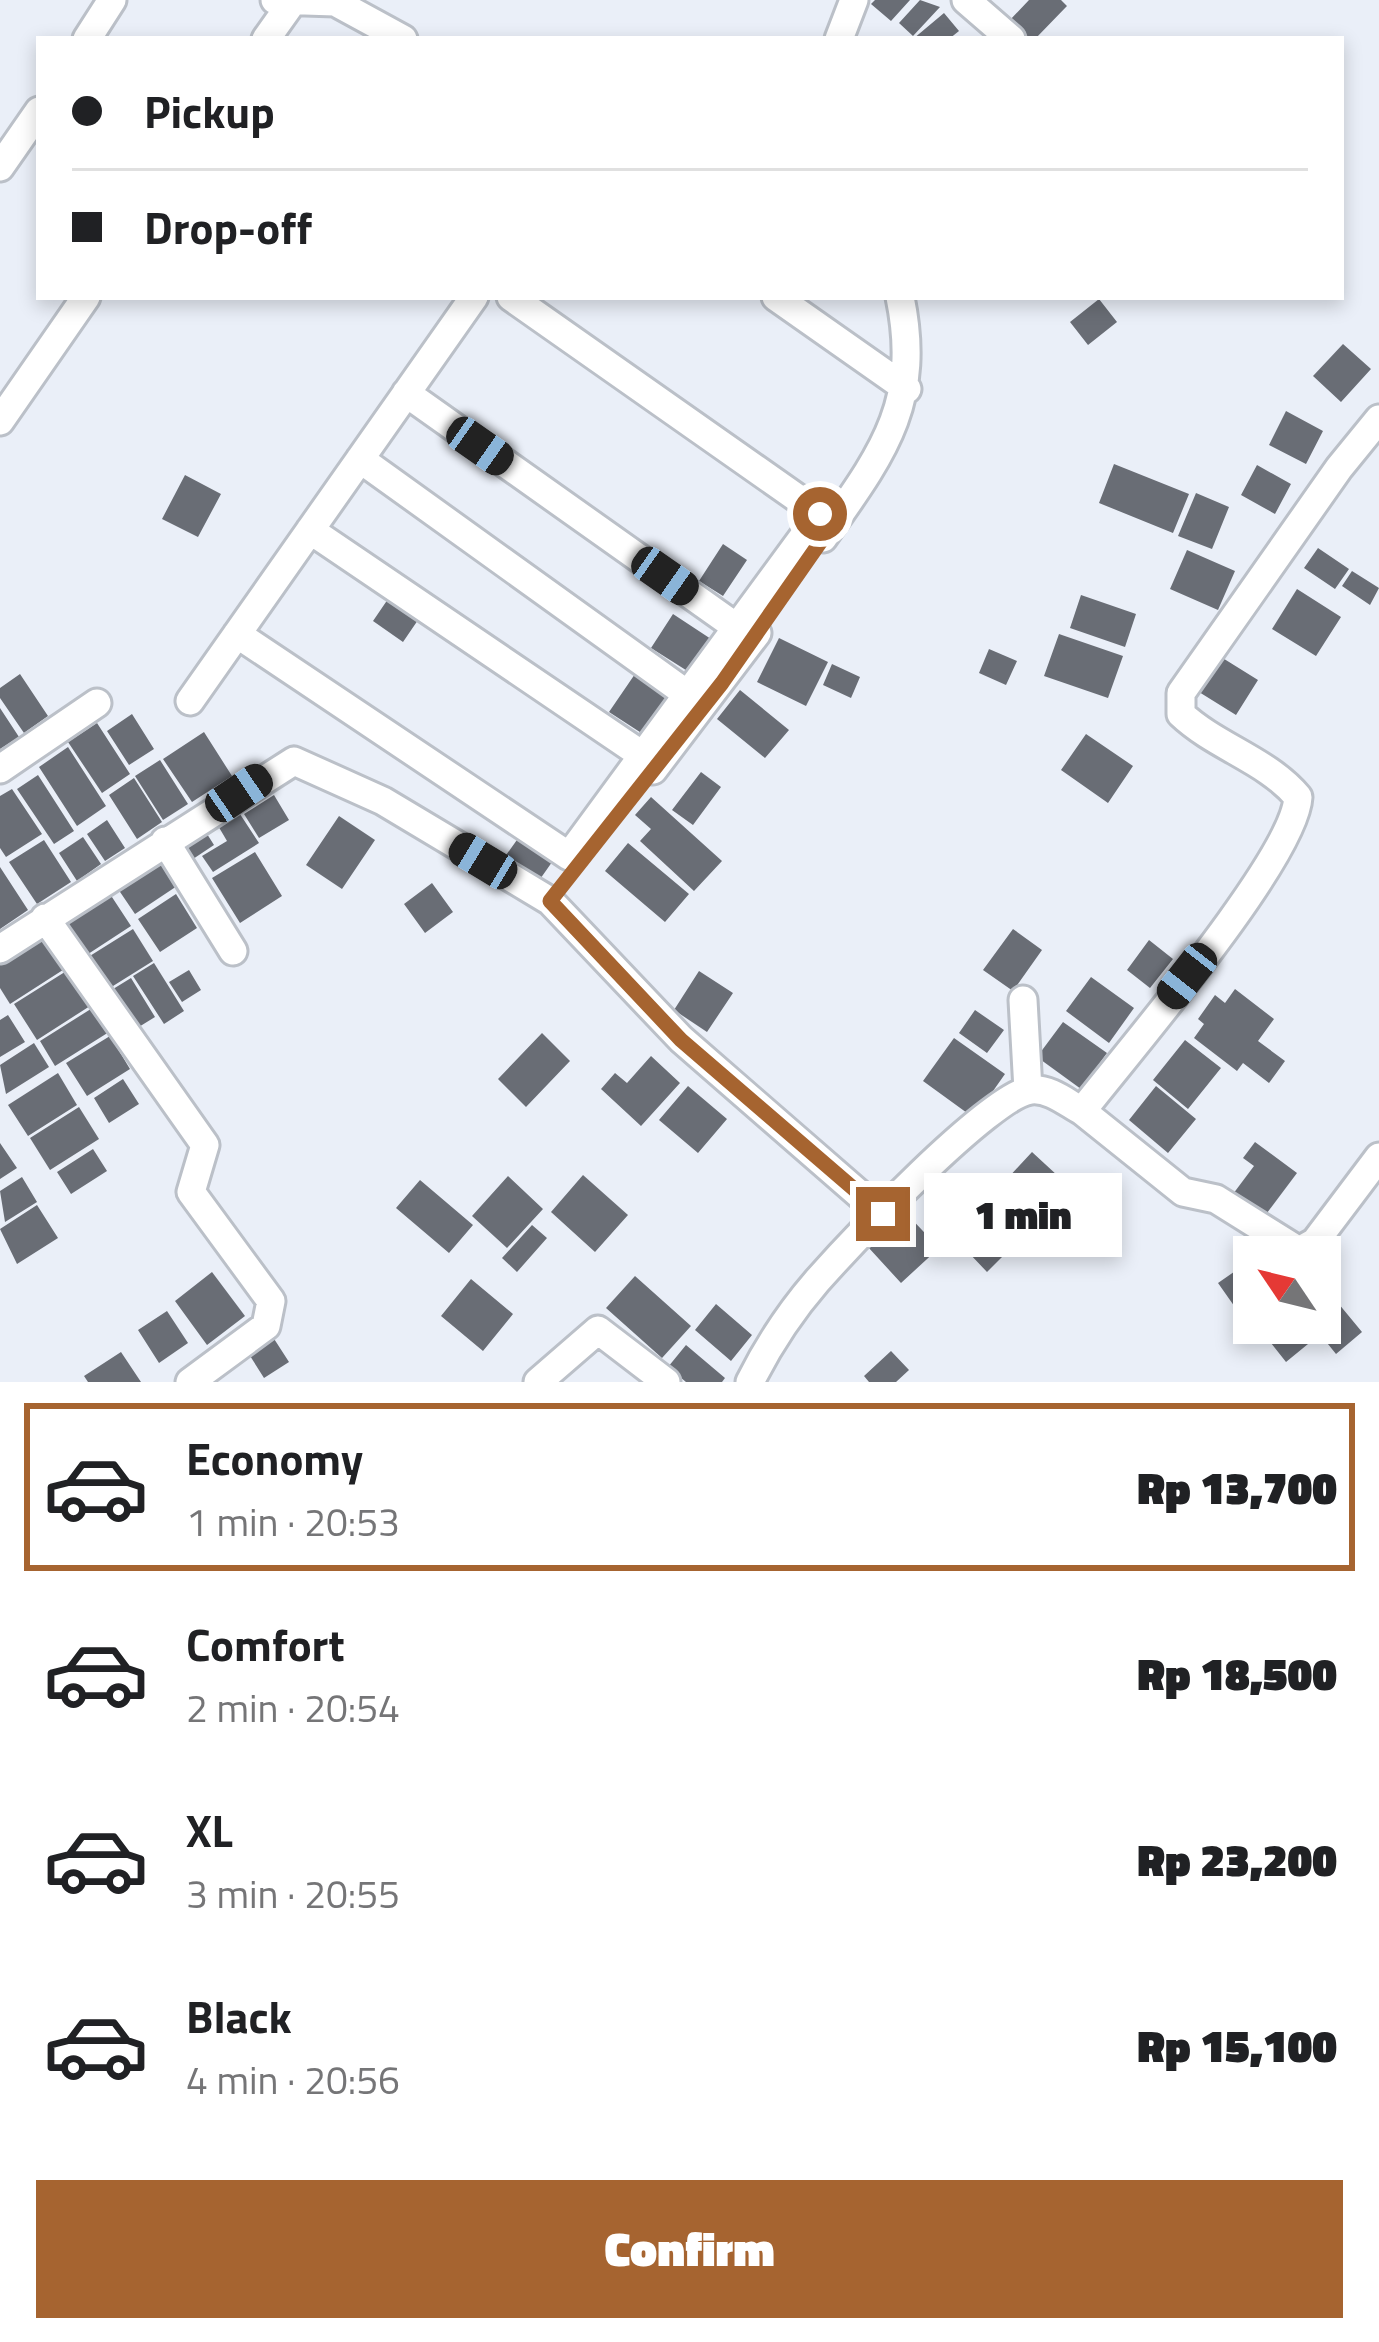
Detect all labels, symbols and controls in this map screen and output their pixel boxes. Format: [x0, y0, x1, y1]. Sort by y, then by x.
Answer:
text: Pickup [144, 77, 275, 145]
text: Drop-off [144, 193, 312, 261]
car [440, 411, 520, 481]
route start [793, 487, 847, 541]
car [625, 541, 705, 611]
car [199, 758, 279, 828]
car [443, 827, 523, 895]
car [1151, 937, 1223, 1015]
callout: 1 min [925, 1172, 1123, 1256]
text: 1 min [975, 1185, 1071, 1244]
route end [856, 1187, 910, 1241]
north arrow [1233, 1236, 1341, 1344]
map controls [1233, 1236, 1341, 1344]
text: Economy [186, 1424, 363, 1492]
icon: car [42, 1433, 150, 1541]
text: Rp 13,700 [1137, 1453, 1337, 1521]
text: 1 min · 20:53 [186, 1492, 400, 1551]
text: Comfort [186, 1610, 345, 1678]
icon: car [42, 1619, 150, 1727]
text: Rp 18,500 [1137, 1639, 1337, 1707]
text: 2 min · 20:54 [186, 1678, 400, 1737]
text: XL [186, 1796, 233, 1864]
icon: car [42, 1805, 150, 1913]
text: Rp 23,200 [1137, 1825, 1337, 1893]
text: 3 min · 20:55 [186, 1864, 400, 1923]
text: Black [186, 1982, 292, 2050]
icon: car [42, 1991, 150, 2099]
text: Rp 15,100 [1137, 2011, 1337, 2079]
text: 4 min · 20:56 [186, 2050, 400, 2109]
button: Confirm [36, 2180, 1343, 2318]

